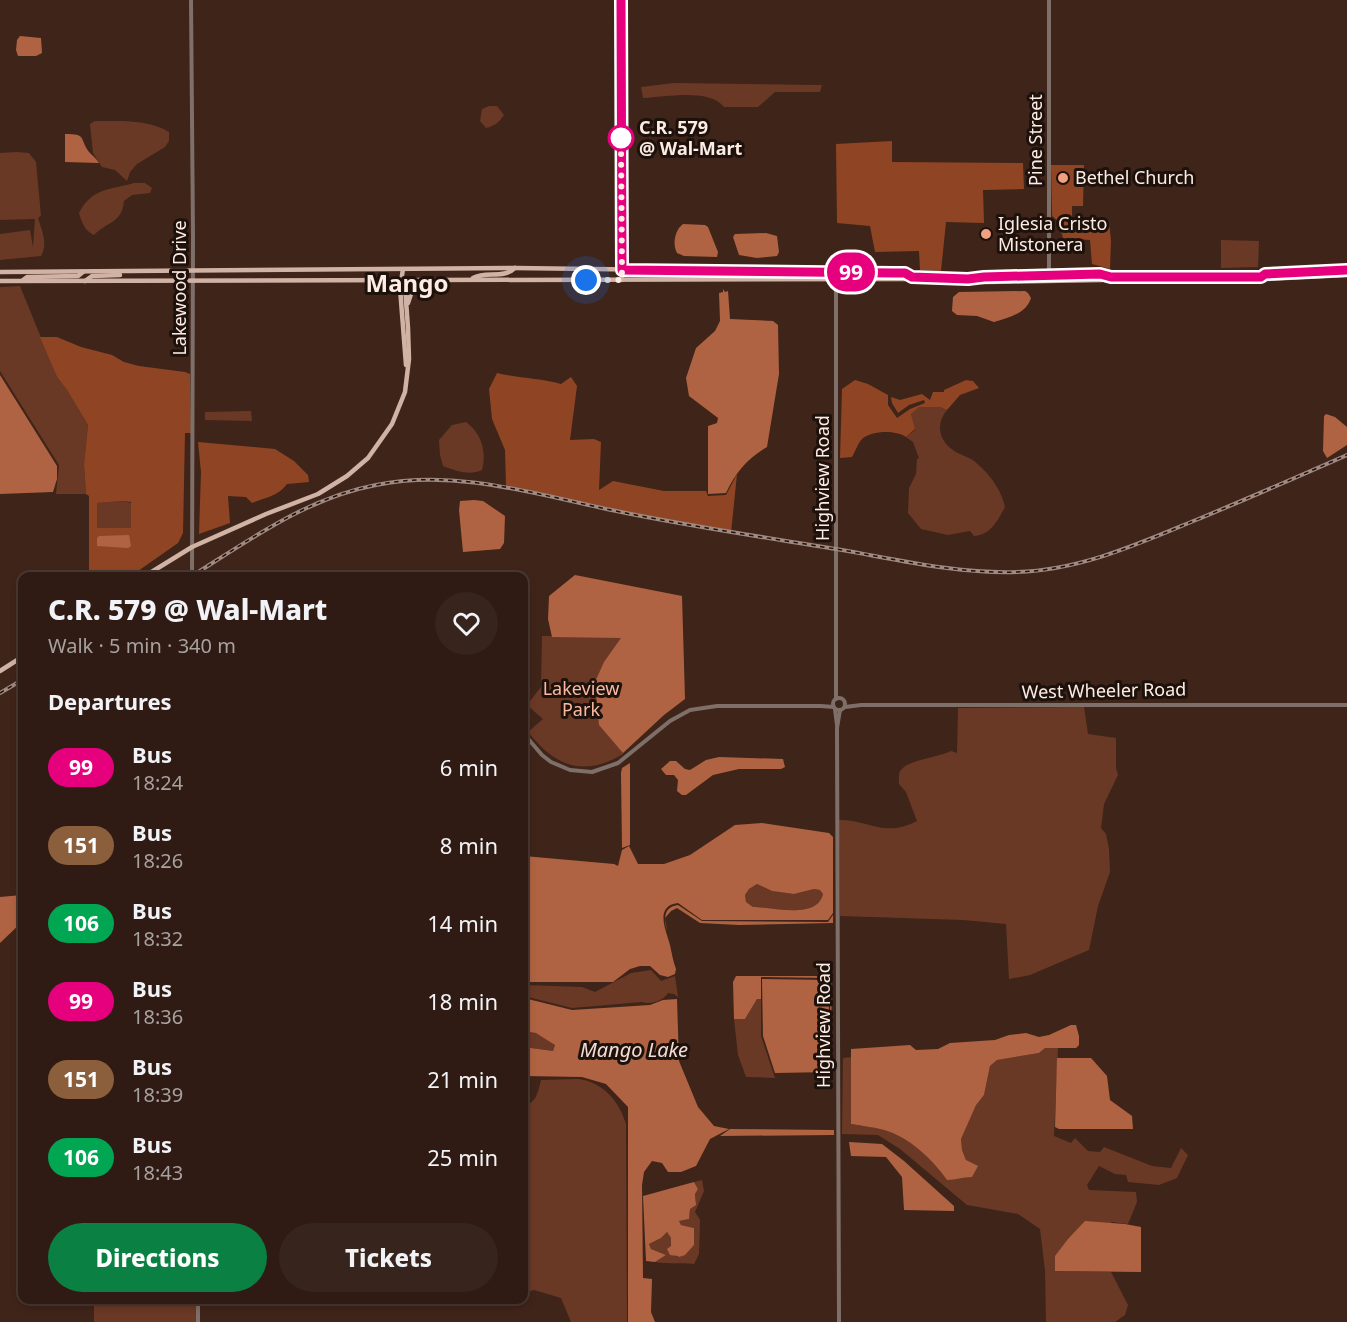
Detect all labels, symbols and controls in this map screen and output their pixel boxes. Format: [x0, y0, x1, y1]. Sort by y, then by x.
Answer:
street label: Pine Street [1023, 94, 1047, 186]
place label: C.R. 579 @ Wal-Mart [639, 115, 743, 160]
marker: C.R. 579 @ Wal-Mart [608, 125, 634, 151]
place label: Bethel Church [1075, 165, 1194, 189]
marker: Bethel Church [1056, 171, 1070, 185]
place label: Iglesia Cristo Mistonera [998, 211, 1107, 256]
street label: Lakewood Drive [167, 220, 191, 356]
marker: Iglesia Cristo Mistonera [979, 227, 993, 241]
line badge: 99 [824, 252, 878, 292]
text: 99 [839, 258, 863, 286]
your location [571, 265, 601, 295]
district label: Mango [366, 266, 448, 299]
street label: Highview Road [810, 415, 834, 541]
text: C.R. 579 @ Wal-Mart [48, 590, 327, 628]
button: heart [435, 592, 498, 655]
text: Walk · 5 min · 340 m [48, 632, 236, 659]
park label: Lakeview Park [543, 676, 619, 721]
street label: West Wheeler Road [1021, 677, 1187, 703]
text: Departures [48, 686, 172, 716]
text: Bus [132, 739, 172, 769]
text: 6 min [440, 752, 498, 782]
text: 99 [69, 753, 93, 781]
text: 18:24 [132, 769, 183, 796]
text: Bus [132, 817, 172, 847]
text: 8 min [440, 830, 498, 860]
text: 151 [63, 831, 99, 859]
text: 18:26 [132, 847, 183, 874]
text: Bus [132, 895, 172, 925]
text: 14 min [427, 908, 498, 938]
text: 106 [63, 909, 99, 937]
text: 18:32 [132, 925, 183, 952]
street label: Highview Road [811, 962, 835, 1088]
text: Bus [132, 973, 172, 1003]
text: 18 min [427, 986, 498, 1016]
text: 99 [69, 987, 93, 1015]
text: 18:36 [132, 1003, 183, 1030]
water label: Mango Lake [580, 1036, 688, 1063]
text: Bus [132, 1051, 172, 1081]
text: 21 min [427, 1064, 498, 1094]
text: 151 [63, 1065, 99, 1093]
text: 18:39 [132, 1081, 183, 1108]
text: Bus [132, 1129, 172, 1159]
text: 25 min [427, 1142, 498, 1172]
text: 106 [63, 1143, 99, 1171]
text: 18:43 [132, 1159, 183, 1186]
button: Directions [48, 1223, 267, 1292]
button: Tickets [279, 1223, 498, 1292]

